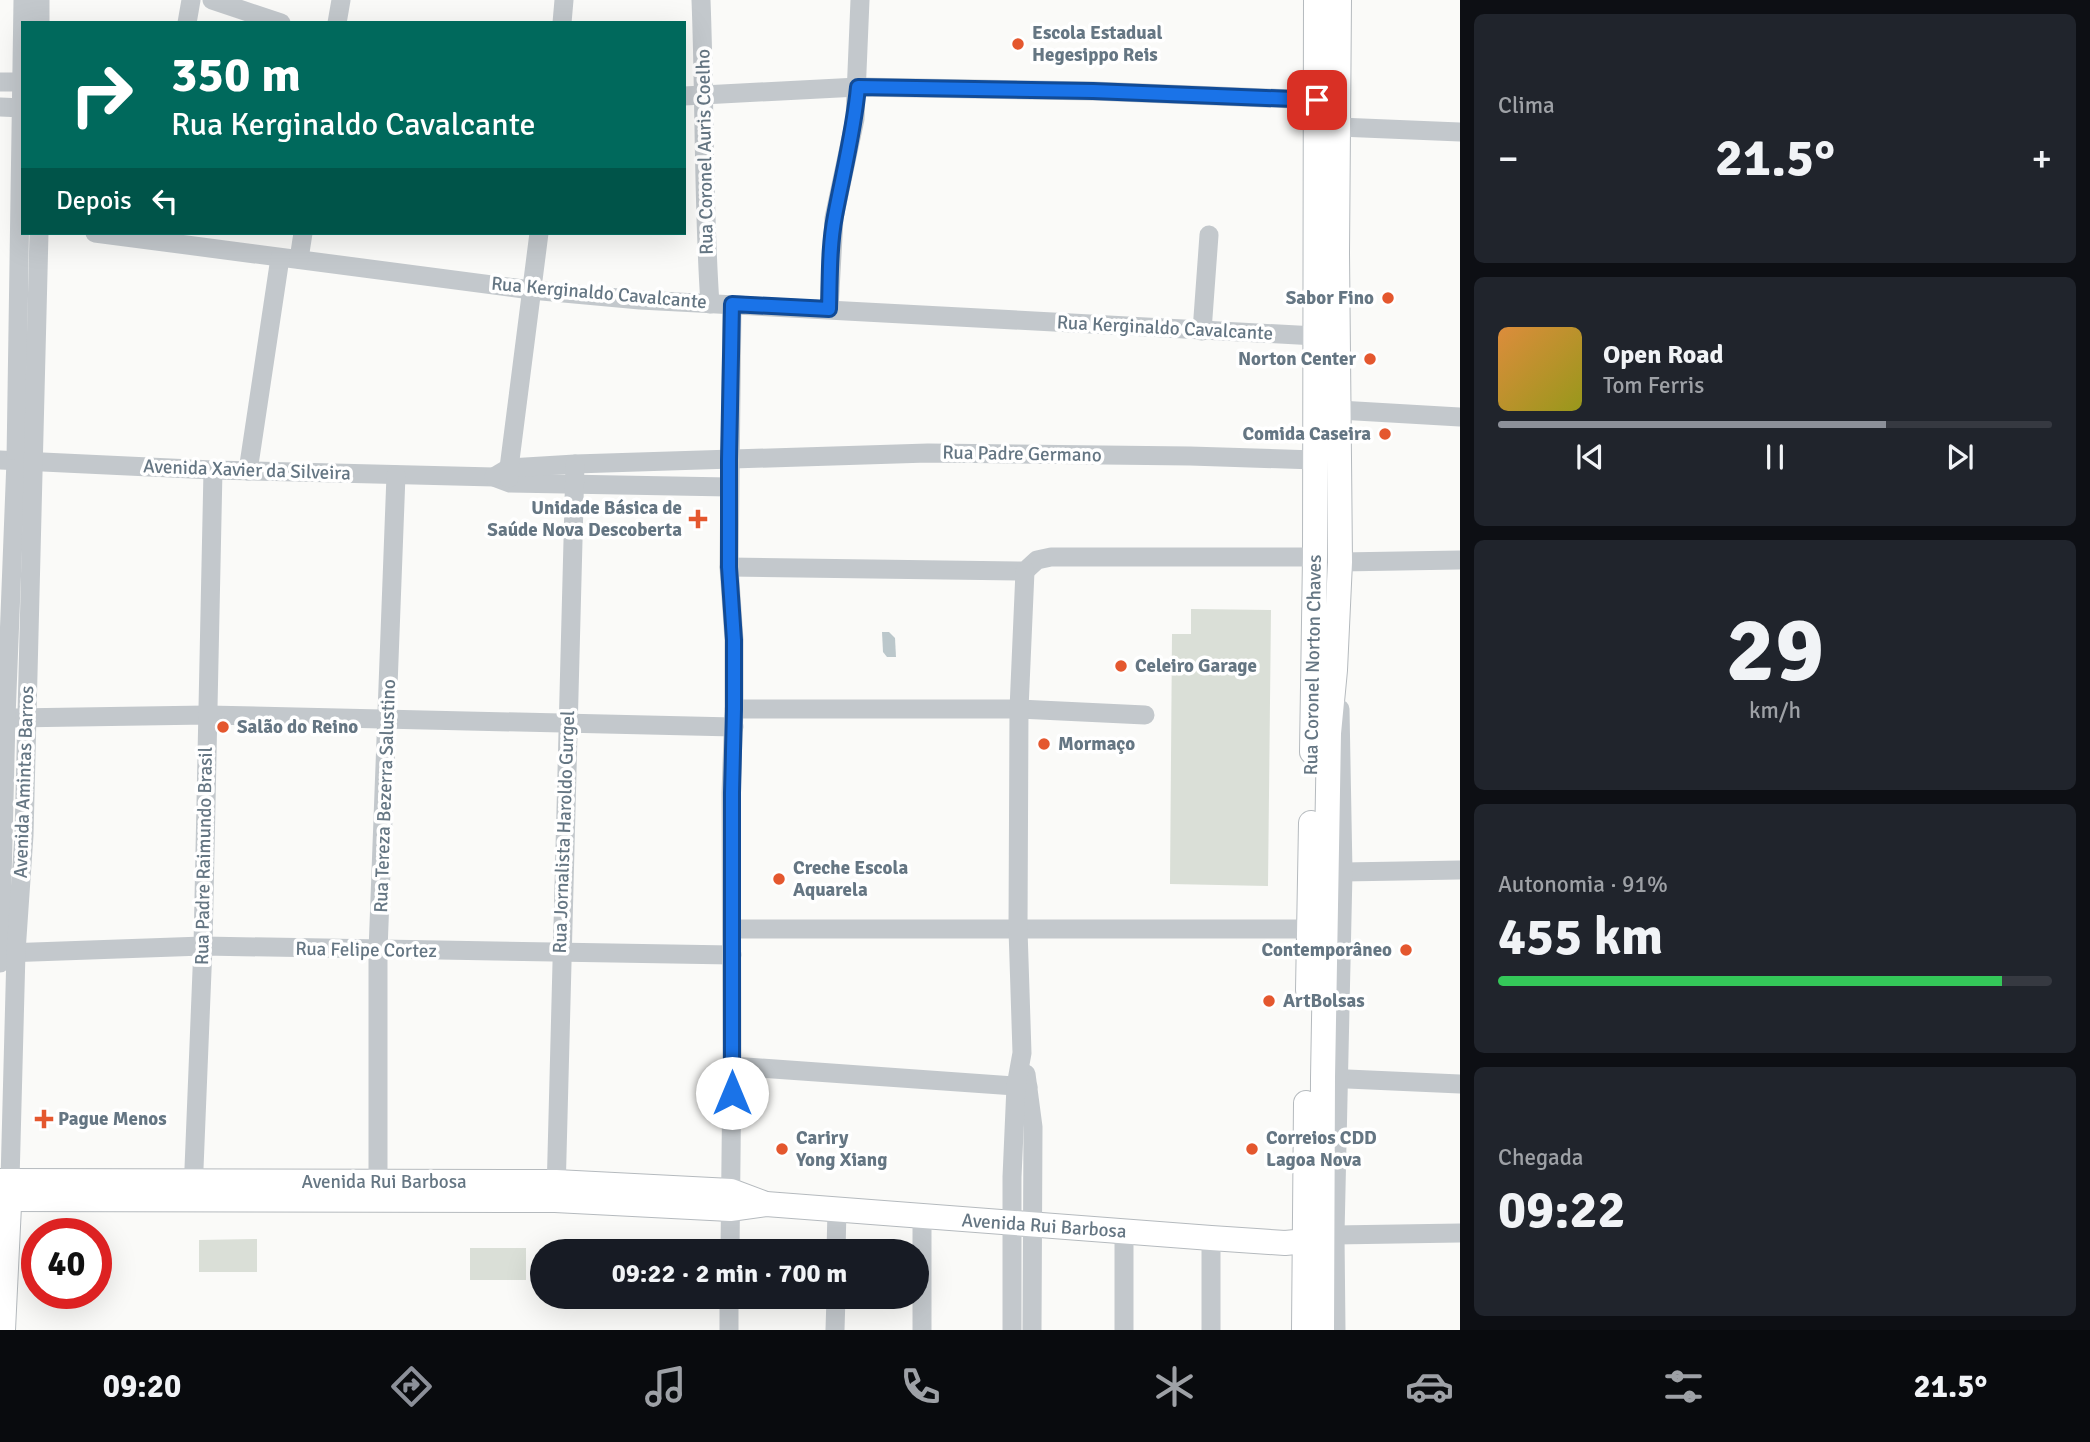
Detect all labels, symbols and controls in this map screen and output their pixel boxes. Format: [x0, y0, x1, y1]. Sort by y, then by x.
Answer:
place label: Escola Estadual Hegesippo Reis [1032, 21, 1163, 67]
marker: Escola Estadual Hegesippo Reis [1010, 36, 1026, 52]
text: 350 m [171, 45, 301, 105]
icon: right [56, 49, 147, 140]
street label: Rua Coronel Auris Coelho [691, 49, 719, 255]
pin [1287, 70, 1347, 130]
icon: arrive [1298, 81, 1336, 119]
text: Clima [1498, 91, 1555, 120]
text: Rua Kerginaldo Cavalcante [171, 105, 536, 144]
text: 21.5° [1715, 126, 1835, 190]
text: − [1498, 135, 1519, 182]
text: + [2031, 135, 2052, 182]
icon: left [146, 182, 184, 220]
text: Depois [56, 185, 132, 217]
street label: Rua Kerginaldo Cavalcante [490, 272, 708, 314]
place label: Sabor Fino [1286, 286, 1374, 310]
marker: Sabor Fino [1380, 290, 1396, 306]
street label: Rua Kerginaldo Cavalcante [1056, 310, 1274, 346]
text: Open Road [1603, 339, 1724, 371]
place label: Norton Center [1238, 347, 1356, 371]
marker: Norton Center [1362, 351, 1378, 367]
text: Tom Ferris [1603, 371, 1704, 400]
place label: Comida Caseira [1243, 422, 1371, 446]
marker: Comida Caseira [1377, 426, 1393, 442]
icon: previous [1571, 438, 1609, 476]
icon: pause [1756, 438, 1794, 476]
icon: next [1941, 438, 1979, 476]
street label: Rua Padre Germano [942, 441, 1102, 467]
street label: Avenida Xavier da Silveira [143, 454, 351, 486]
place label: Unidade Básica de Saúde Nova Descoberta [487, 496, 682, 542]
marker: Unidade Básica de Saúde Nova Descoberta [688, 509, 708, 529]
street label: Rua Coronel Norton Chaves [1299, 554, 1327, 776]
text: 29 [1726, 594, 1824, 707]
place label: Celeiro Garage [1135, 654, 1257, 678]
marker: Celeiro Garage [1113, 658, 1129, 674]
street label: Rua Tereza Bezerra Salustino [369, 679, 401, 913]
street label: Avenida Amintas Barros [9, 685, 39, 879]
text: km/h [1749, 696, 1801, 725]
street label: Rua Jornalista Haroldo Gurgel [548, 710, 580, 954]
place label: Salão do Reino [237, 715, 358, 739]
marker: Salão do Reino [215, 719, 231, 735]
place label: Mormaço [1058, 732, 1135, 756]
marker: Mormaço [1036, 736, 1052, 752]
street label: Rua Padre Raimundo Brasil [190, 747, 218, 965]
place label: Creche Escola Aquarela [793, 856, 908, 902]
text: Autonomia · 91% [1498, 870, 1668, 899]
marker: Creche Escola Aquarela [771, 871, 787, 887]
text: 455 km [1498, 905, 1663, 969]
street label: Rua Felipe Cortez [295, 937, 437, 963]
place label: Contemporâneo [1261, 938, 1392, 962]
marker: Contemporâneo [1398, 942, 1414, 958]
place label: ArtBolsas [1283, 989, 1365, 1013]
marker: ArtBolsas [1261, 993, 1277, 1009]
position arrow [695, 1056, 769, 1130]
place label: Pague Menos [58, 1107, 167, 1131]
marker: Pague Menos [36, 1111, 52, 1127]
place label: Cariry Yong Xiang [795, 1126, 887, 1172]
place label: Correios CDD Lagoa Nova [1266, 1126, 1377, 1172]
marker: Cariry Yong Xiang [774, 1141, 790, 1157]
marker: Correios CDD Lagoa Nova [1244, 1141, 1260, 1157]
text: Chegada [1498, 1143, 1583, 1172]
street label: Avenida Rui Barbosa [301, 1170, 467, 1194]
text: 09:22 [1498, 1178, 1626, 1242]
street label: Avenida Rui Barbosa [961, 1208, 1127, 1244]
speed limit sign: 40 [21, 1218, 112, 1309]
text: 09:22 · 2 min · 700 m [612, 1258, 847, 1290]
icon: directions [387, 1362, 436, 1411]
icon: music [641, 1362, 690, 1411]
icon: phone [896, 1362, 945, 1411]
icon: climate [1150, 1362, 1199, 1411]
icon: car [1405, 1362, 1454, 1411]
icon: filters [1659, 1362, 1708, 1411]
text: 09:20 [103, 1367, 181, 1406]
text: 21.5° [1913, 1367, 1987, 1406]

